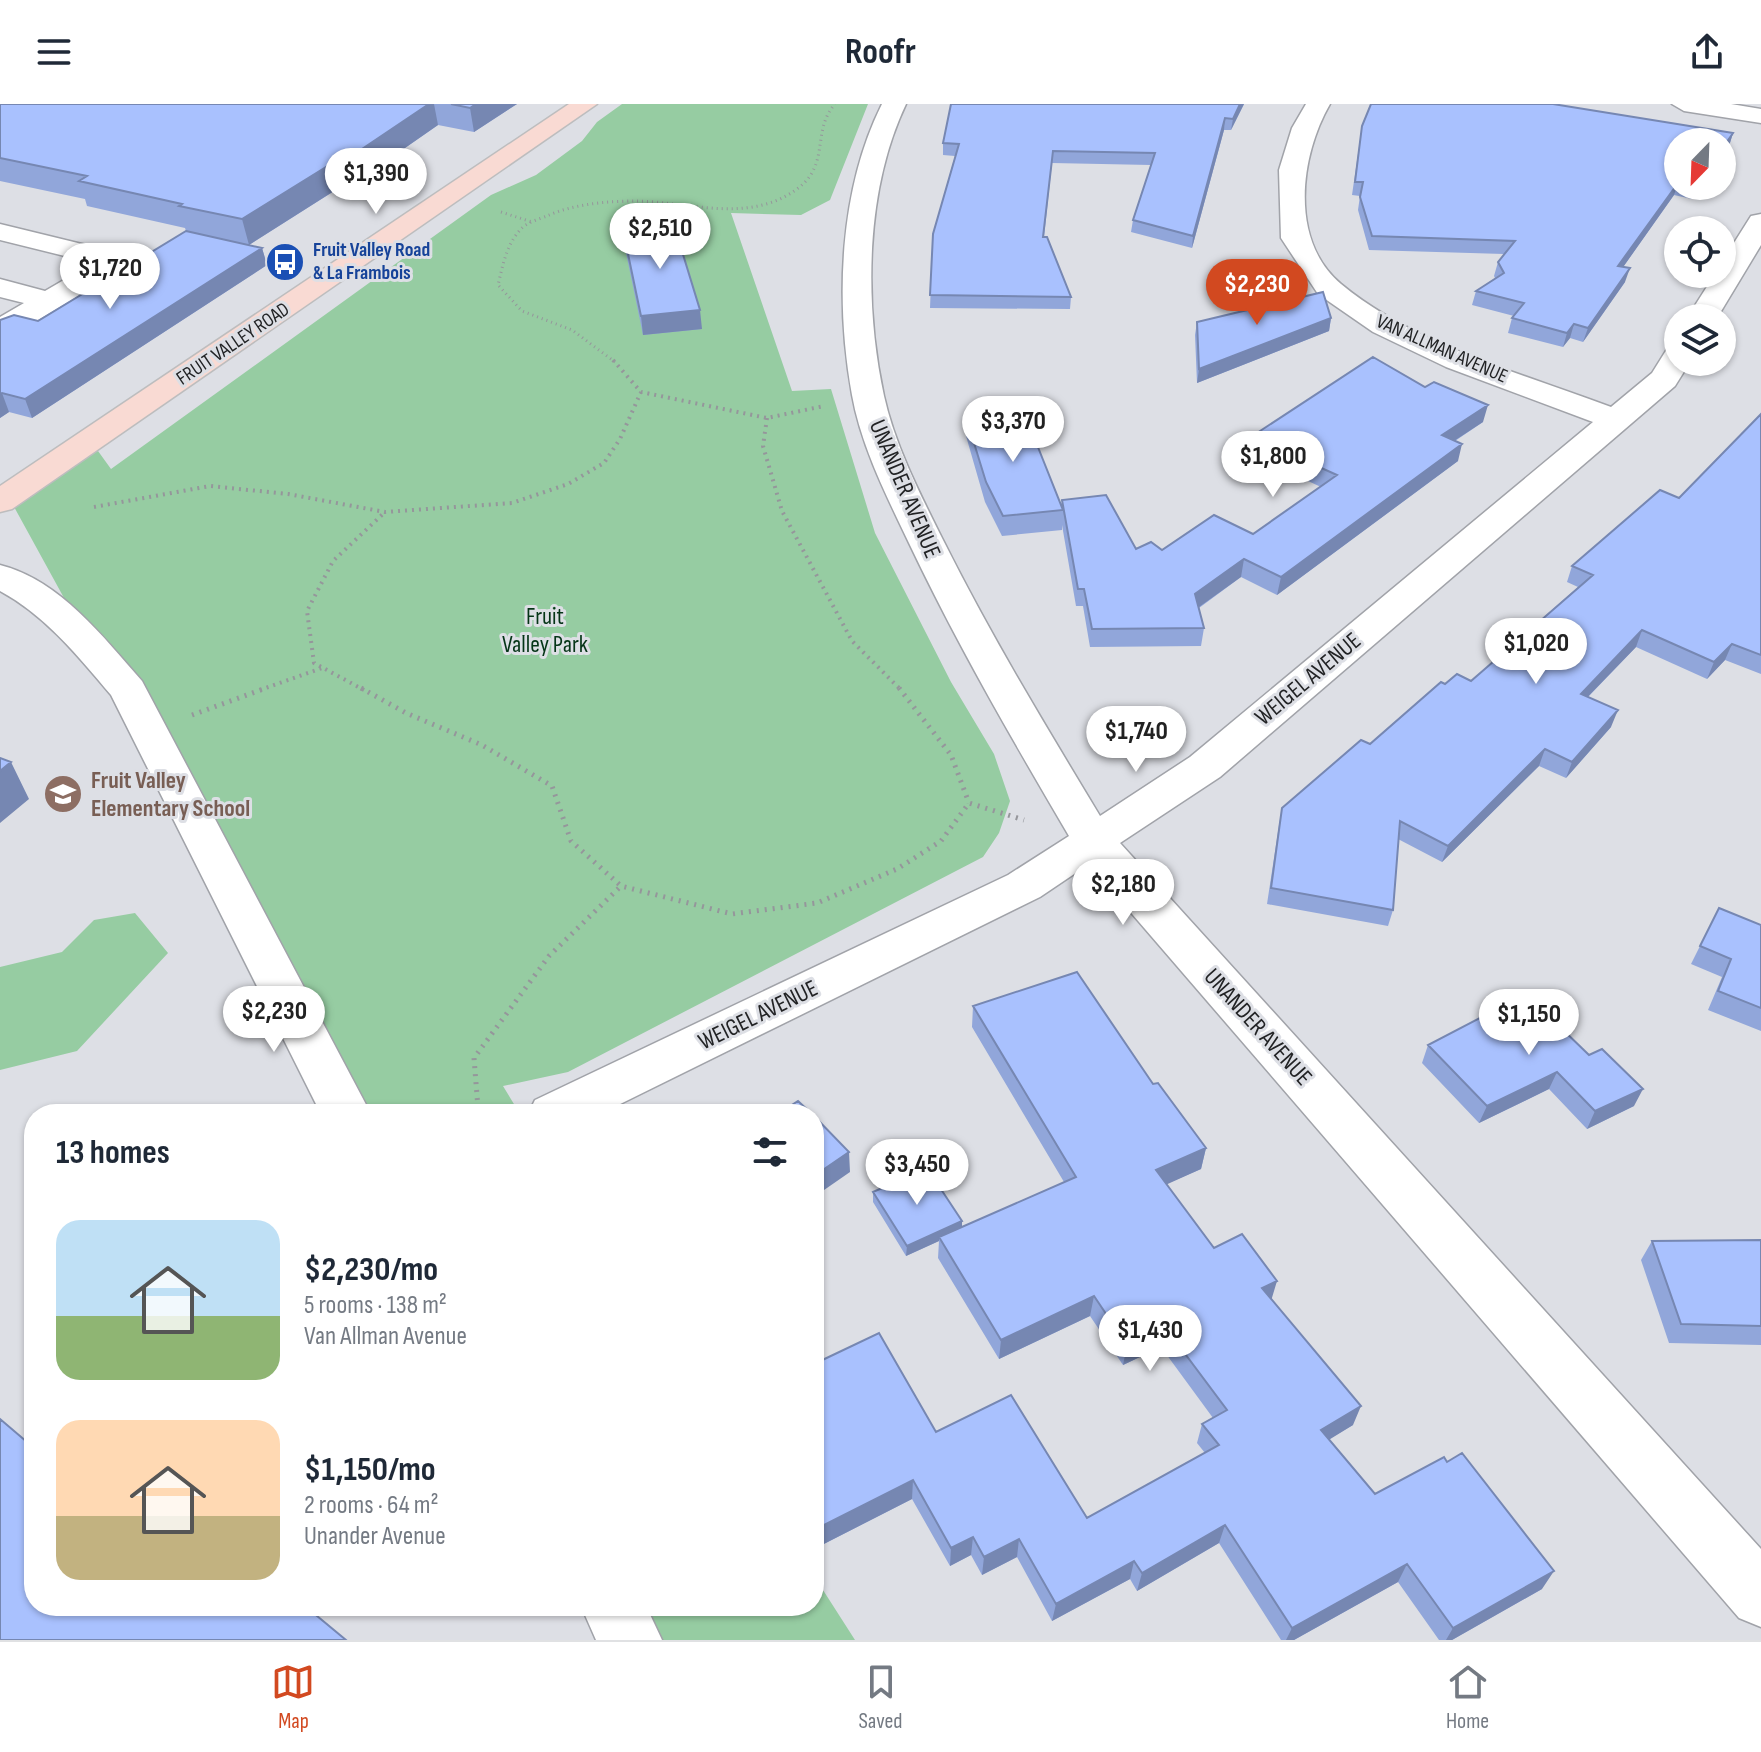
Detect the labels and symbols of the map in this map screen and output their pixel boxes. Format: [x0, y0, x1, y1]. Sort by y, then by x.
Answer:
north arrow [1664, 128, 1736, 200]
pin: $1,390 [311, 148, 441, 216]
pin: $2,510 [595, 203, 725, 271]
place label: Fruit Valley Road & La Frambois [313, 238, 430, 285]
bus stop icon: Fruit Valley Road & La Frambois [264, 241, 306, 283]
pin: $1,720 [45, 243, 175, 311]
pin: $2,230 [1192, 259, 1322, 327]
street label: FRUIT VALLEY ROAD [172, 297, 294, 391]
street label: VAN ALLMAN AVENUE [1373, 309, 1511, 389]
pin: $3,370 [948, 396, 1078, 464]
street label: UNANDER AVENUE [863, 415, 947, 563]
pin: $1,800 [1208, 431, 1338, 499]
park label: Fruit Valley Park [502, 602, 588, 659]
pin: $1,020 [1471, 618, 1601, 686]
street label: WEIGEL AVENUE [1249, 626, 1367, 732]
pin: $1,740 [1071, 706, 1201, 774]
place label: Fruit Valley Elementary School [91, 766, 250, 823]
school or university icon: Fruit Valley Elementary School [42, 773, 84, 815]
pin: $2,180 [1058, 859, 1188, 927]
street label: UNANDER AVENUE [1198, 962, 1318, 1092]
street label: WEIGEL AVENUE [694, 974, 822, 1056]
pin: $2,230 [209, 986, 339, 1054]
pin: $1,150 [1464, 989, 1594, 1057]
pin: $3,450 [852, 1139, 982, 1207]
pin: $1,430 [1085, 1305, 1215, 1373]

